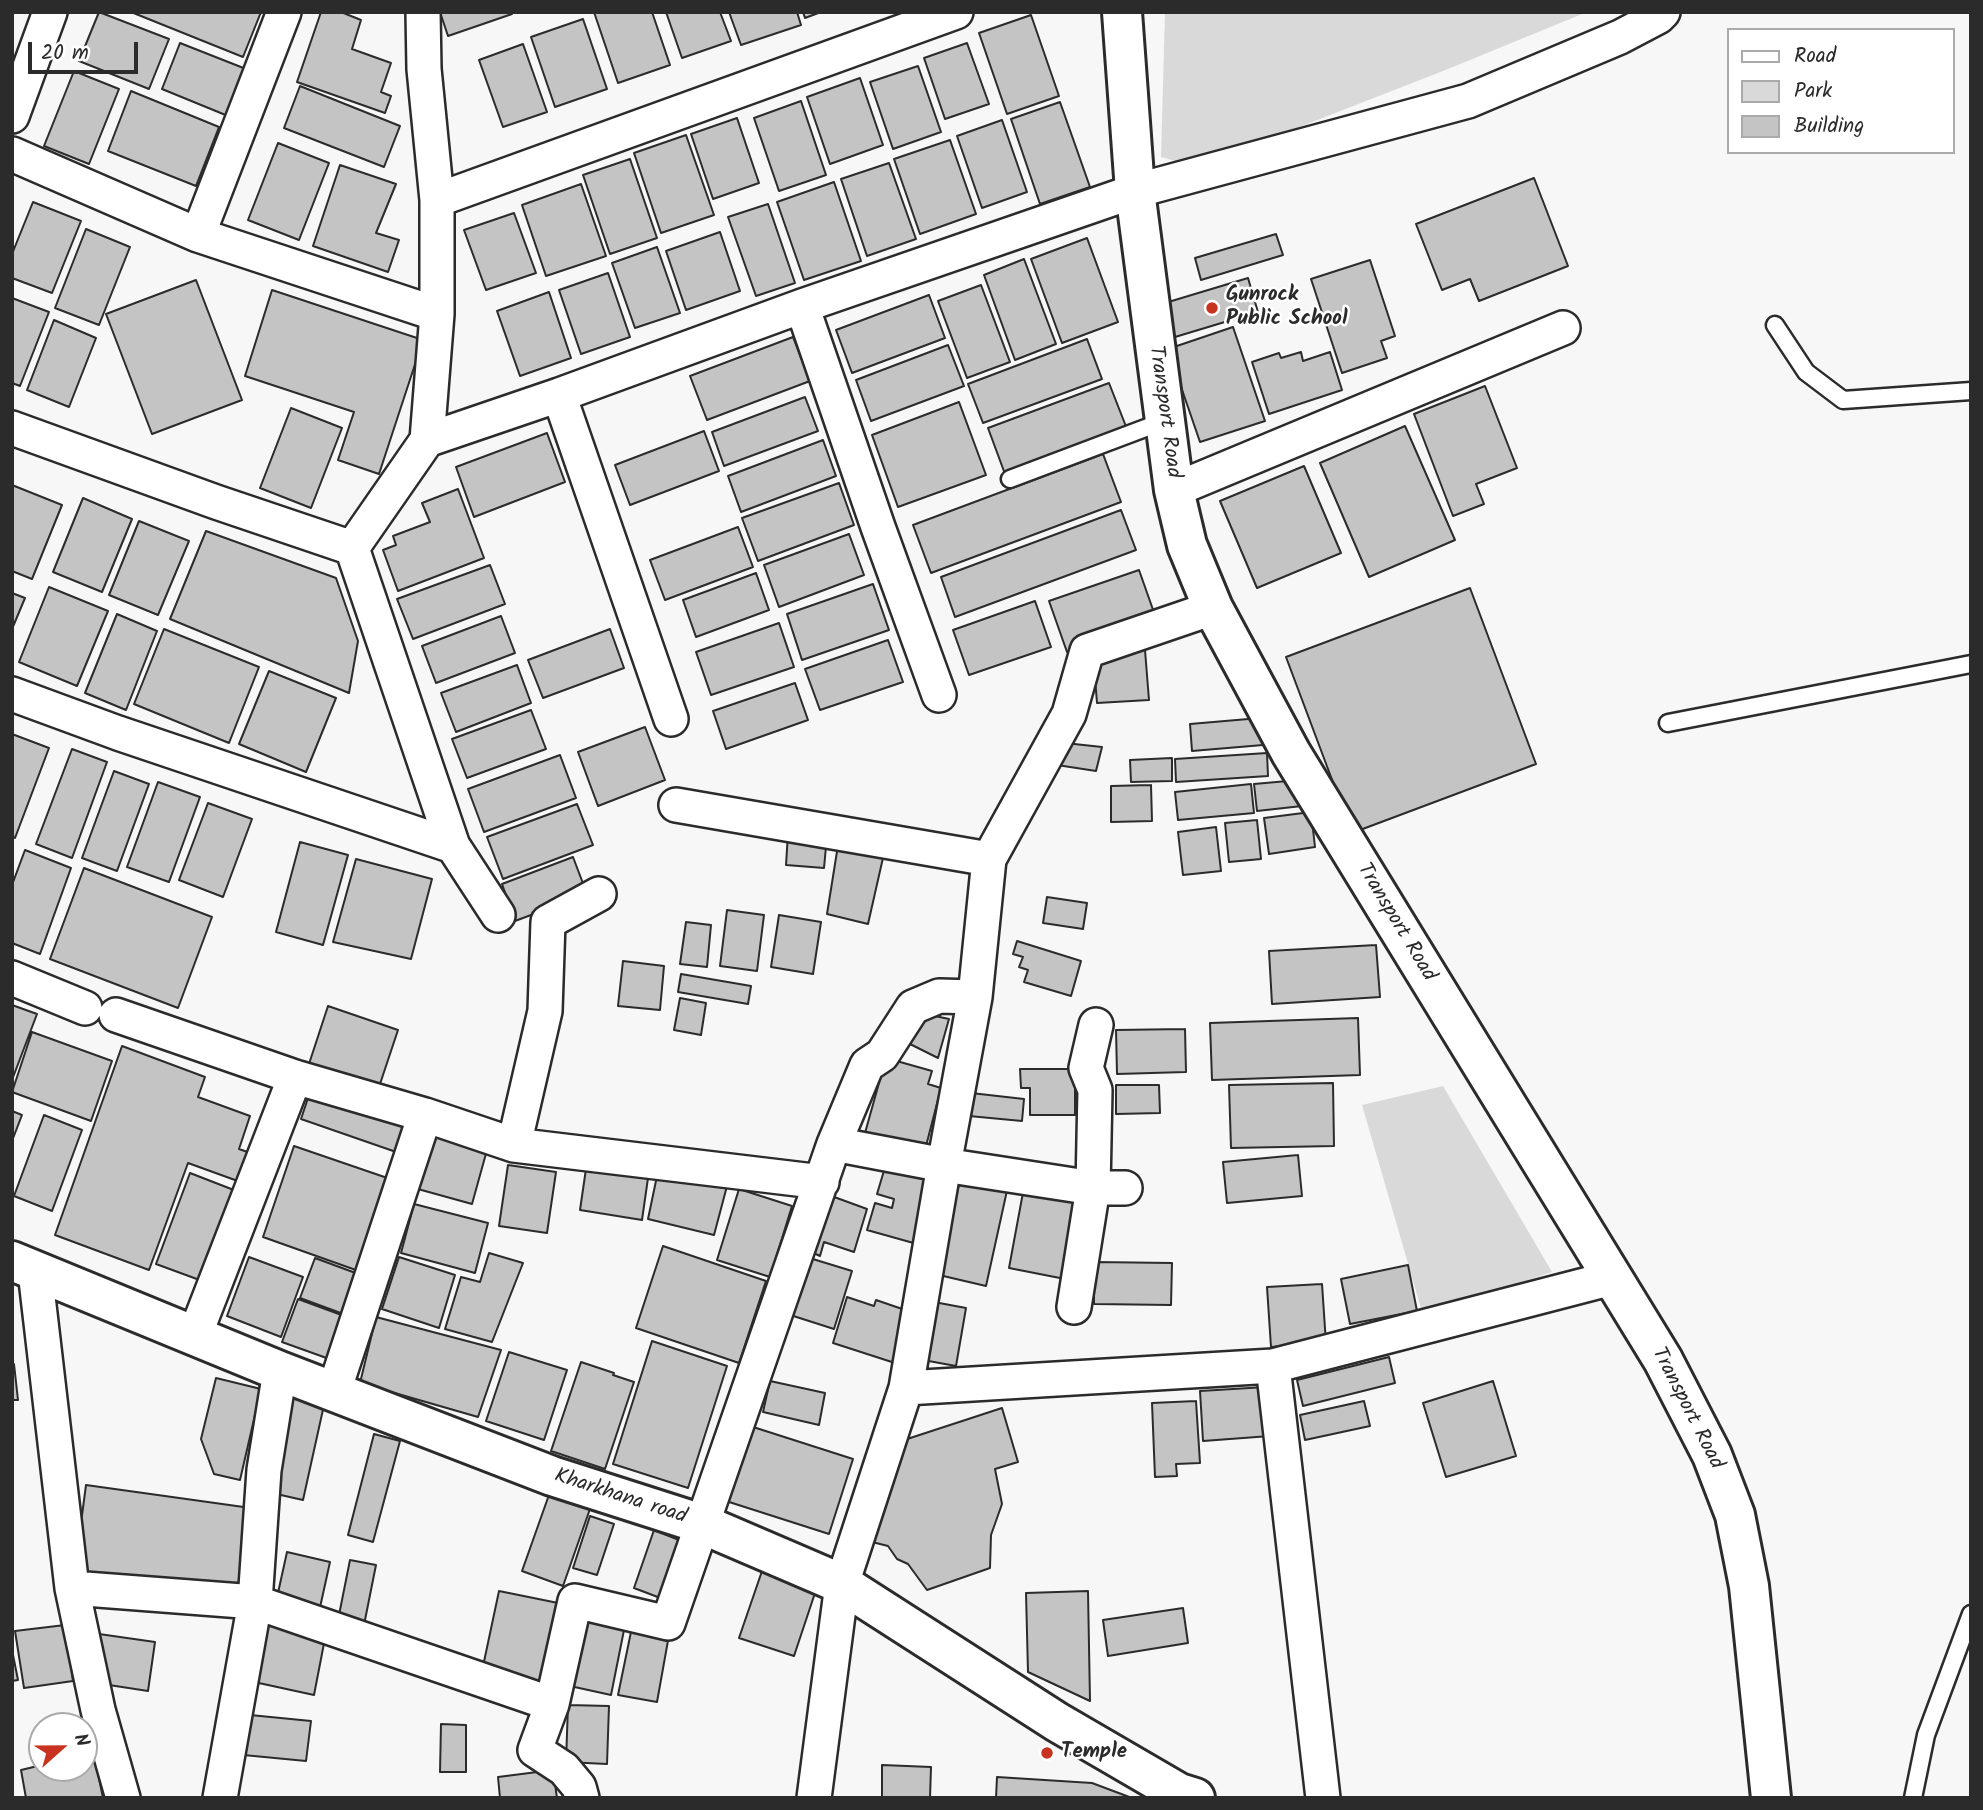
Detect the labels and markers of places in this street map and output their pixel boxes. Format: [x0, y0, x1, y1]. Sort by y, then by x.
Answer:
place label: Gunrock Public School [1226, 283, 1347, 333]
marker: Gunrock Public School [1204, 300, 1220, 316]
place label: Temple [1061, 1740, 1127, 1766]
marker: Temple [1039, 1745, 1055, 1761]

